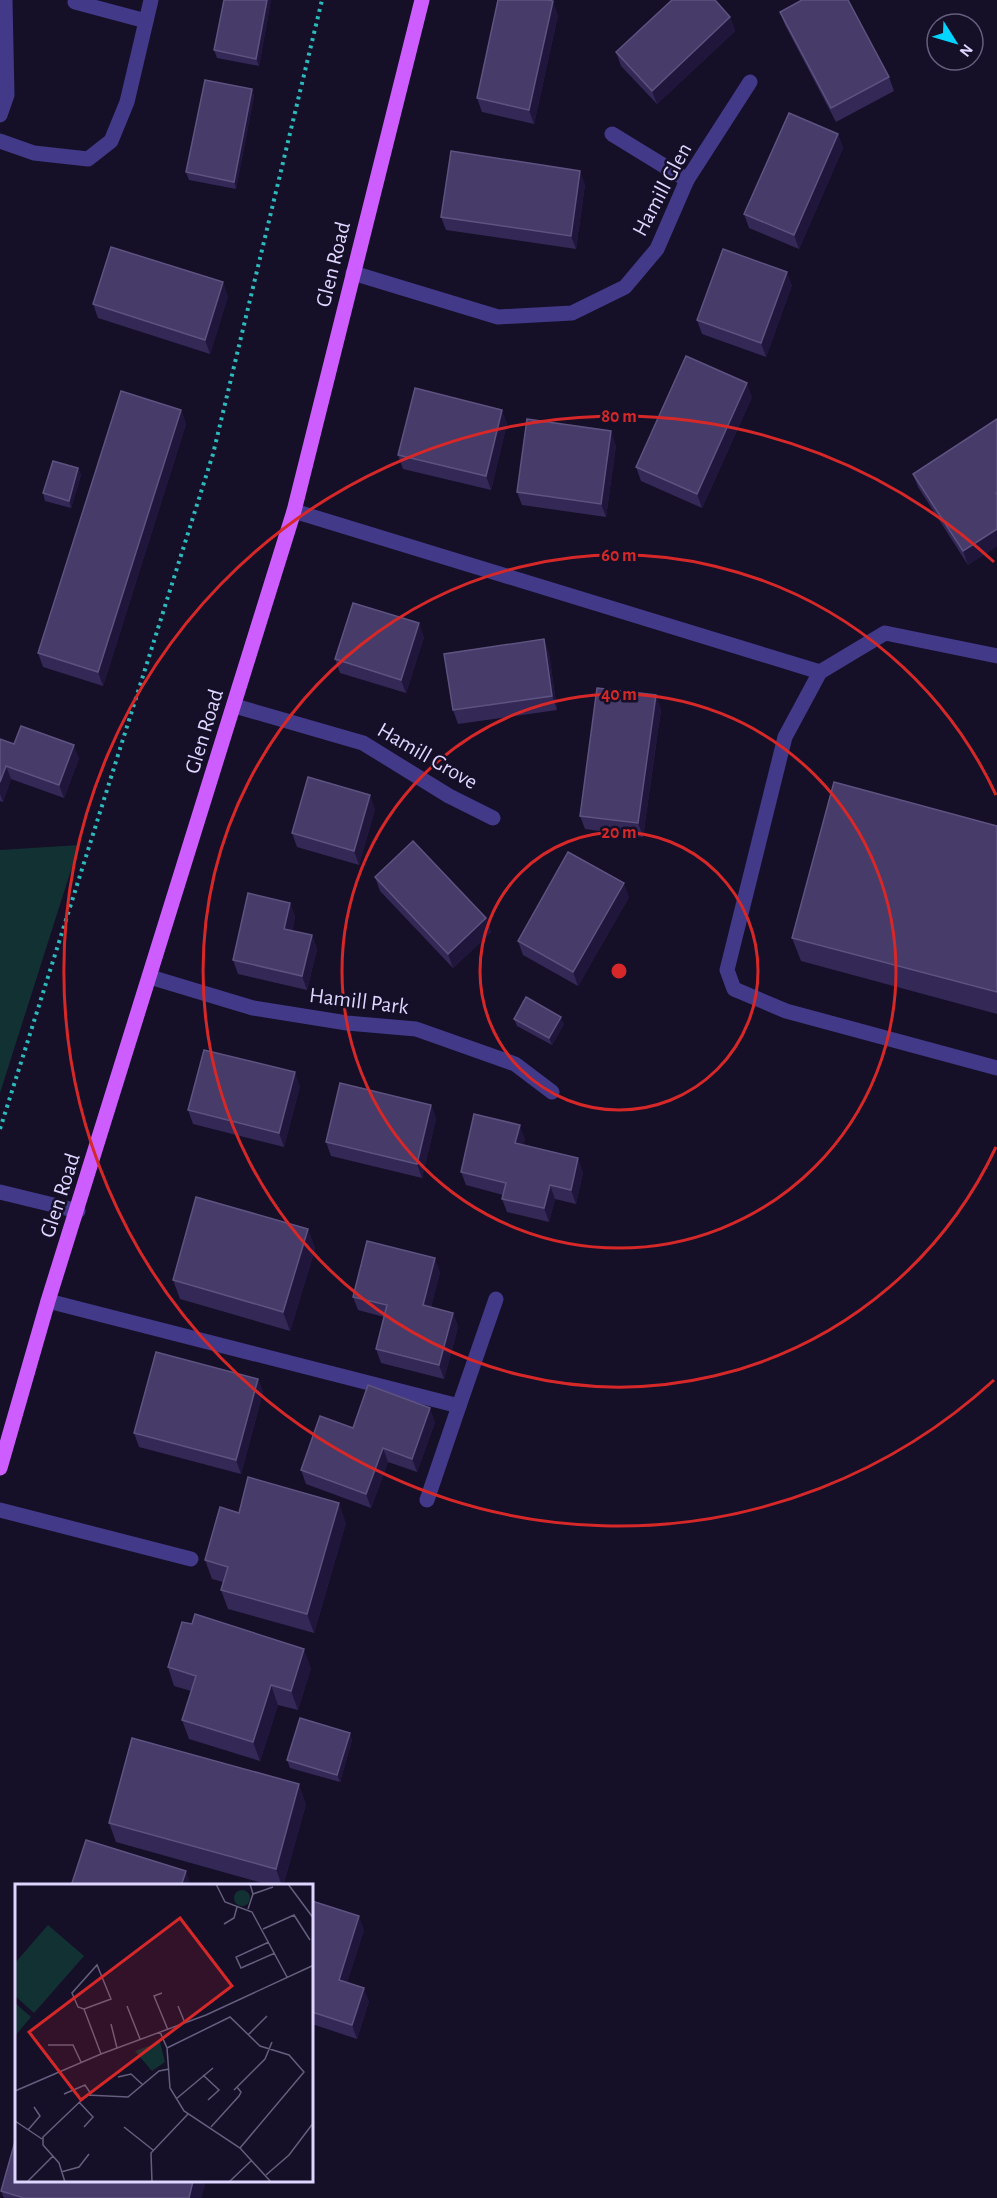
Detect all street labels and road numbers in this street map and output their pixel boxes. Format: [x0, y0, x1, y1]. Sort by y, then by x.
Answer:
street label: Hamill Glen [628, 139, 696, 240]
street label: Glen Road [312, 219, 354, 309]
street label: Glen Road [181, 686, 227, 776]
street label: Hamill Grove [374, 718, 481, 793]
street label: Hamill Park [308, 984, 410, 1018]
street label: Glen Road [36, 1150, 84, 1240]

